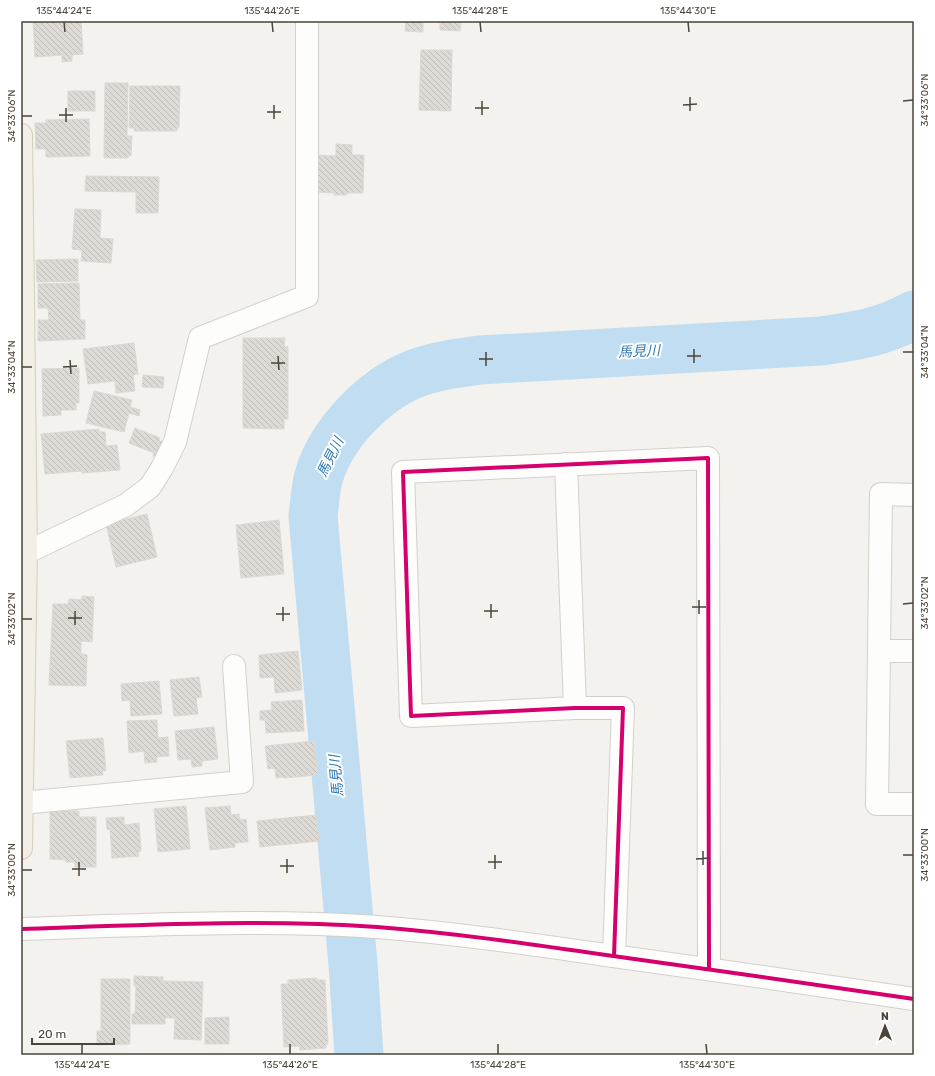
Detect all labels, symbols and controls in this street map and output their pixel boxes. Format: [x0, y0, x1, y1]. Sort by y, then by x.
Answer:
text: 135°44'24"E [36, 5, 92, 17]
text: 135°44'26"E [244, 5, 300, 17]
text: 135°44'28"E [452, 5, 508, 17]
text: 135°44'30"E [660, 5, 716, 17]
text: 34°33'06"N [919, 73, 931, 127]
text: 34°33'06"N [6, 89, 18, 143]
text: 34°33'04"N [919, 325, 931, 379]
text: 34°33'04"N [6, 340, 18, 394]
water label: 馬見川 [618, 342, 662, 361]
water label: 馬見川 [314, 433, 348, 480]
text: 34°33'02"N [919, 576, 931, 630]
text: 34°33'02"N [6, 592, 18, 646]
water label: 馬見川 [326, 752, 347, 798]
text: 34°33'00"N [919, 828, 931, 882]
text: 34°33'00"N [6, 843, 18, 897]
north arrow [865, 1006, 905, 1046]
text: N [881, 1010, 889, 1023]
scale bar [32, 1020, 114, 1046]
text: 20 m [38, 1027, 66, 1041]
text: 135°44'24"E [54, 1059, 110, 1071]
text: 135°44'26"E [262, 1059, 318, 1071]
text: 135°44'28"E [470, 1059, 526, 1071]
text: 135°44'30"E [679, 1059, 735, 1071]

